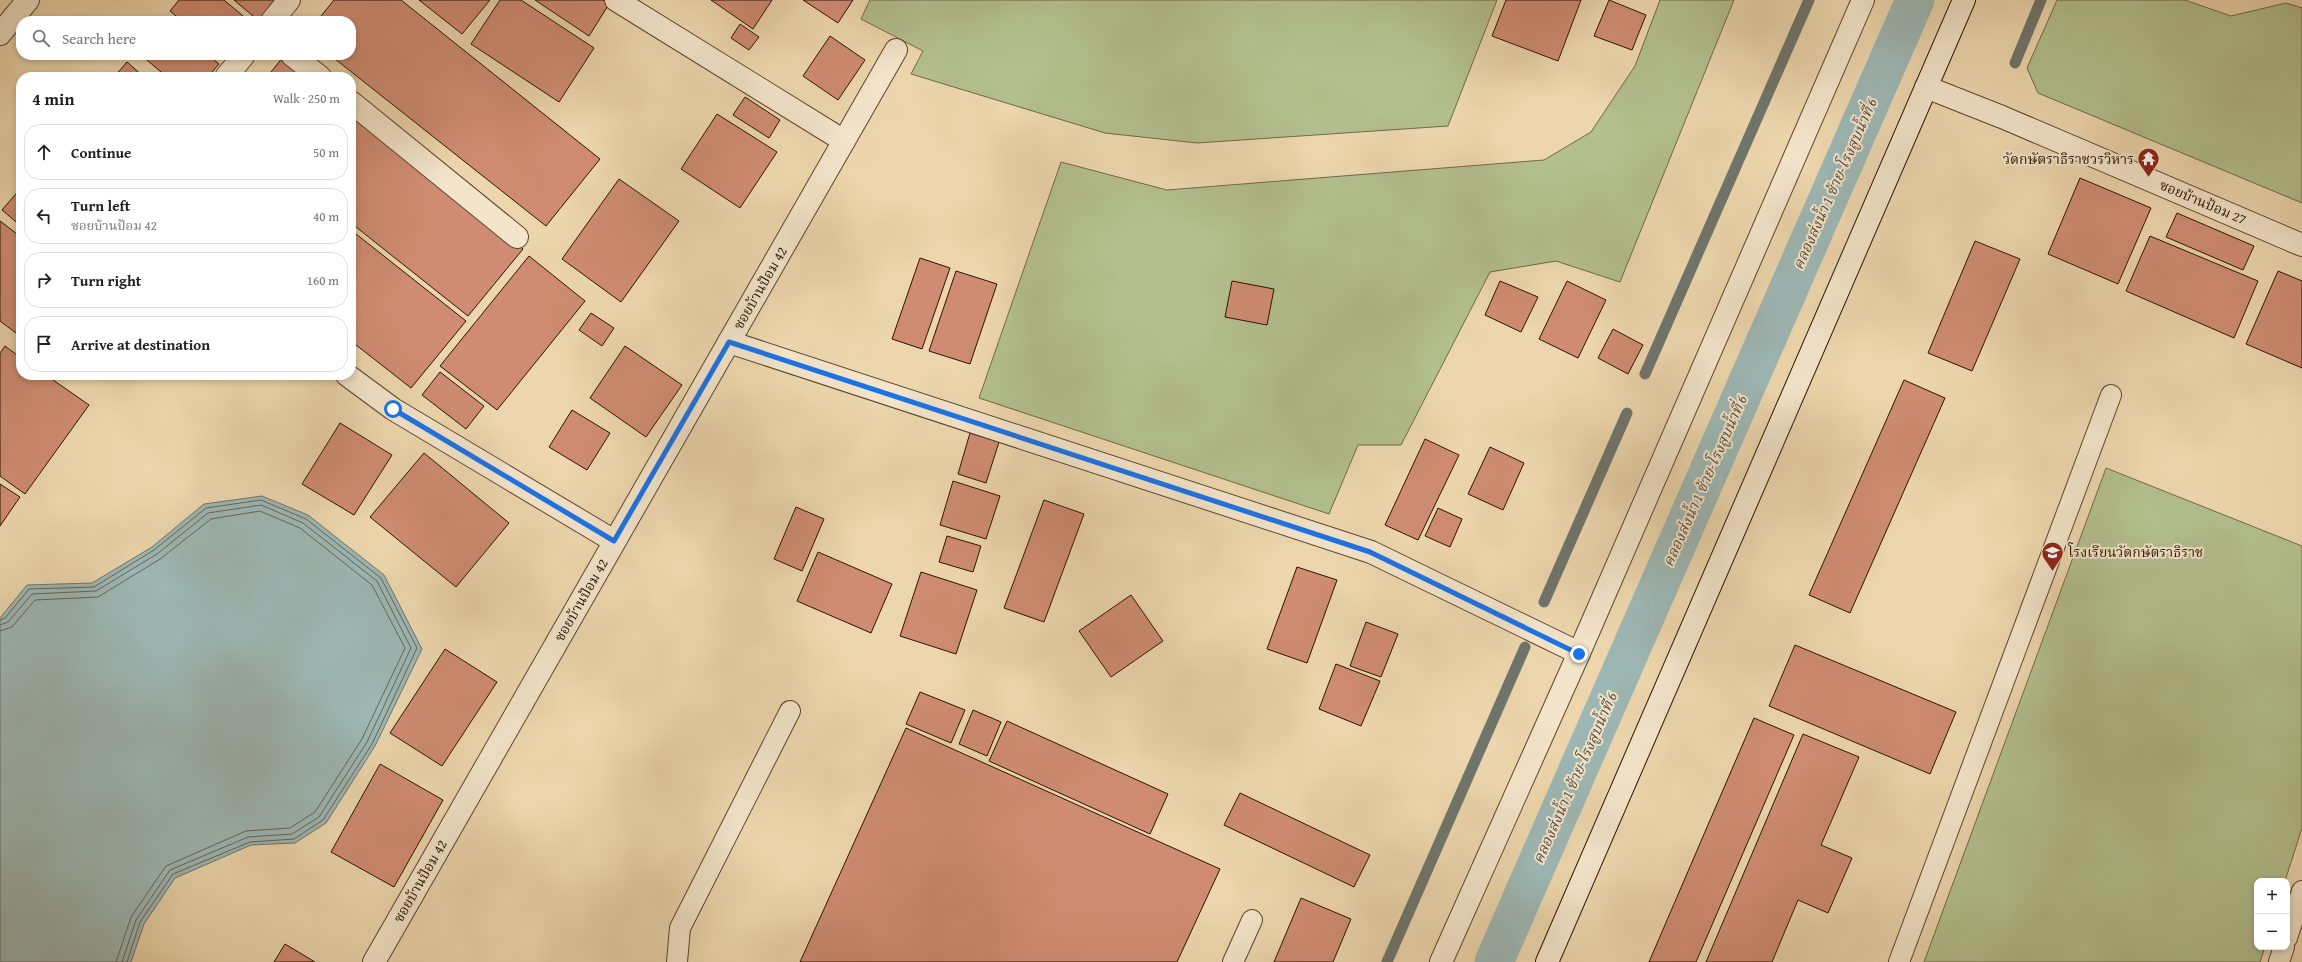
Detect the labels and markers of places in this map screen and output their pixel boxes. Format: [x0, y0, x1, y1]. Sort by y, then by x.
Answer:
temple icon: วัดกษัตราธิราชวรวิหาร [2136, 146, 2162, 179]
place label: วัดกษัตราธิราชวรวิหาร [2003, 149, 2134, 169]
school or university icon: โรงเรียนวัดกษัตราธิราช [2040, 539, 2066, 572]
place label: โรงเรียนวัดกษัตราธิราช [2067, 542, 2203, 562]

